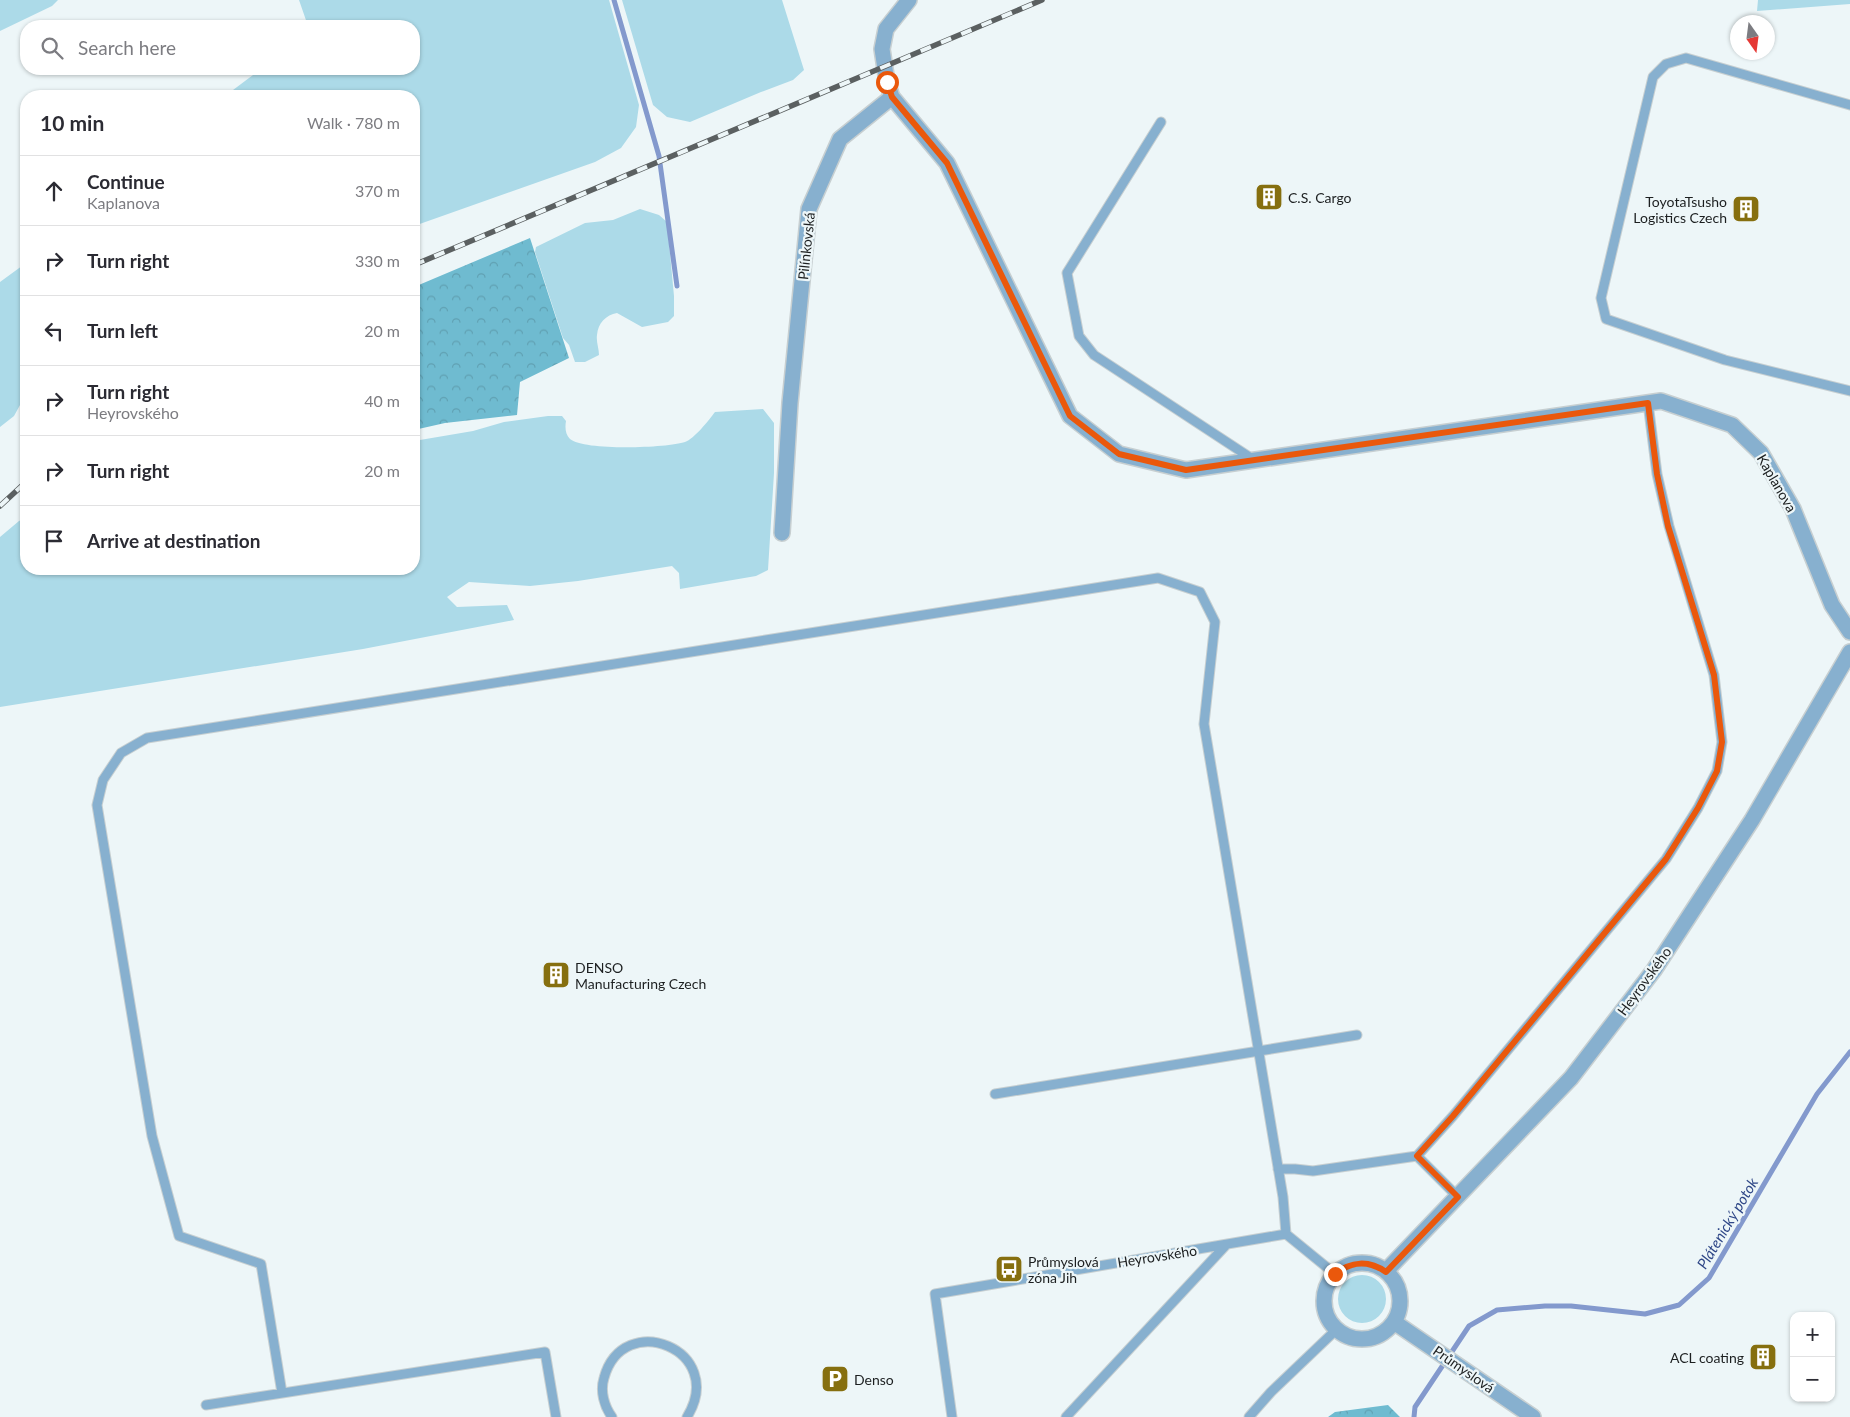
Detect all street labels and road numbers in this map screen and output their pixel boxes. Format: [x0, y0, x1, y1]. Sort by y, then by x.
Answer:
street label: Pilínkovská [794, 211, 818, 281]
street label: Kaplanova [1754, 451, 1800, 515]
street label: Heyrovského [1613, 943, 1675, 1019]
street label: Heyrovského [1116, 1241, 1198, 1271]
street label: Průmyslová [1430, 1342, 1498, 1396]

